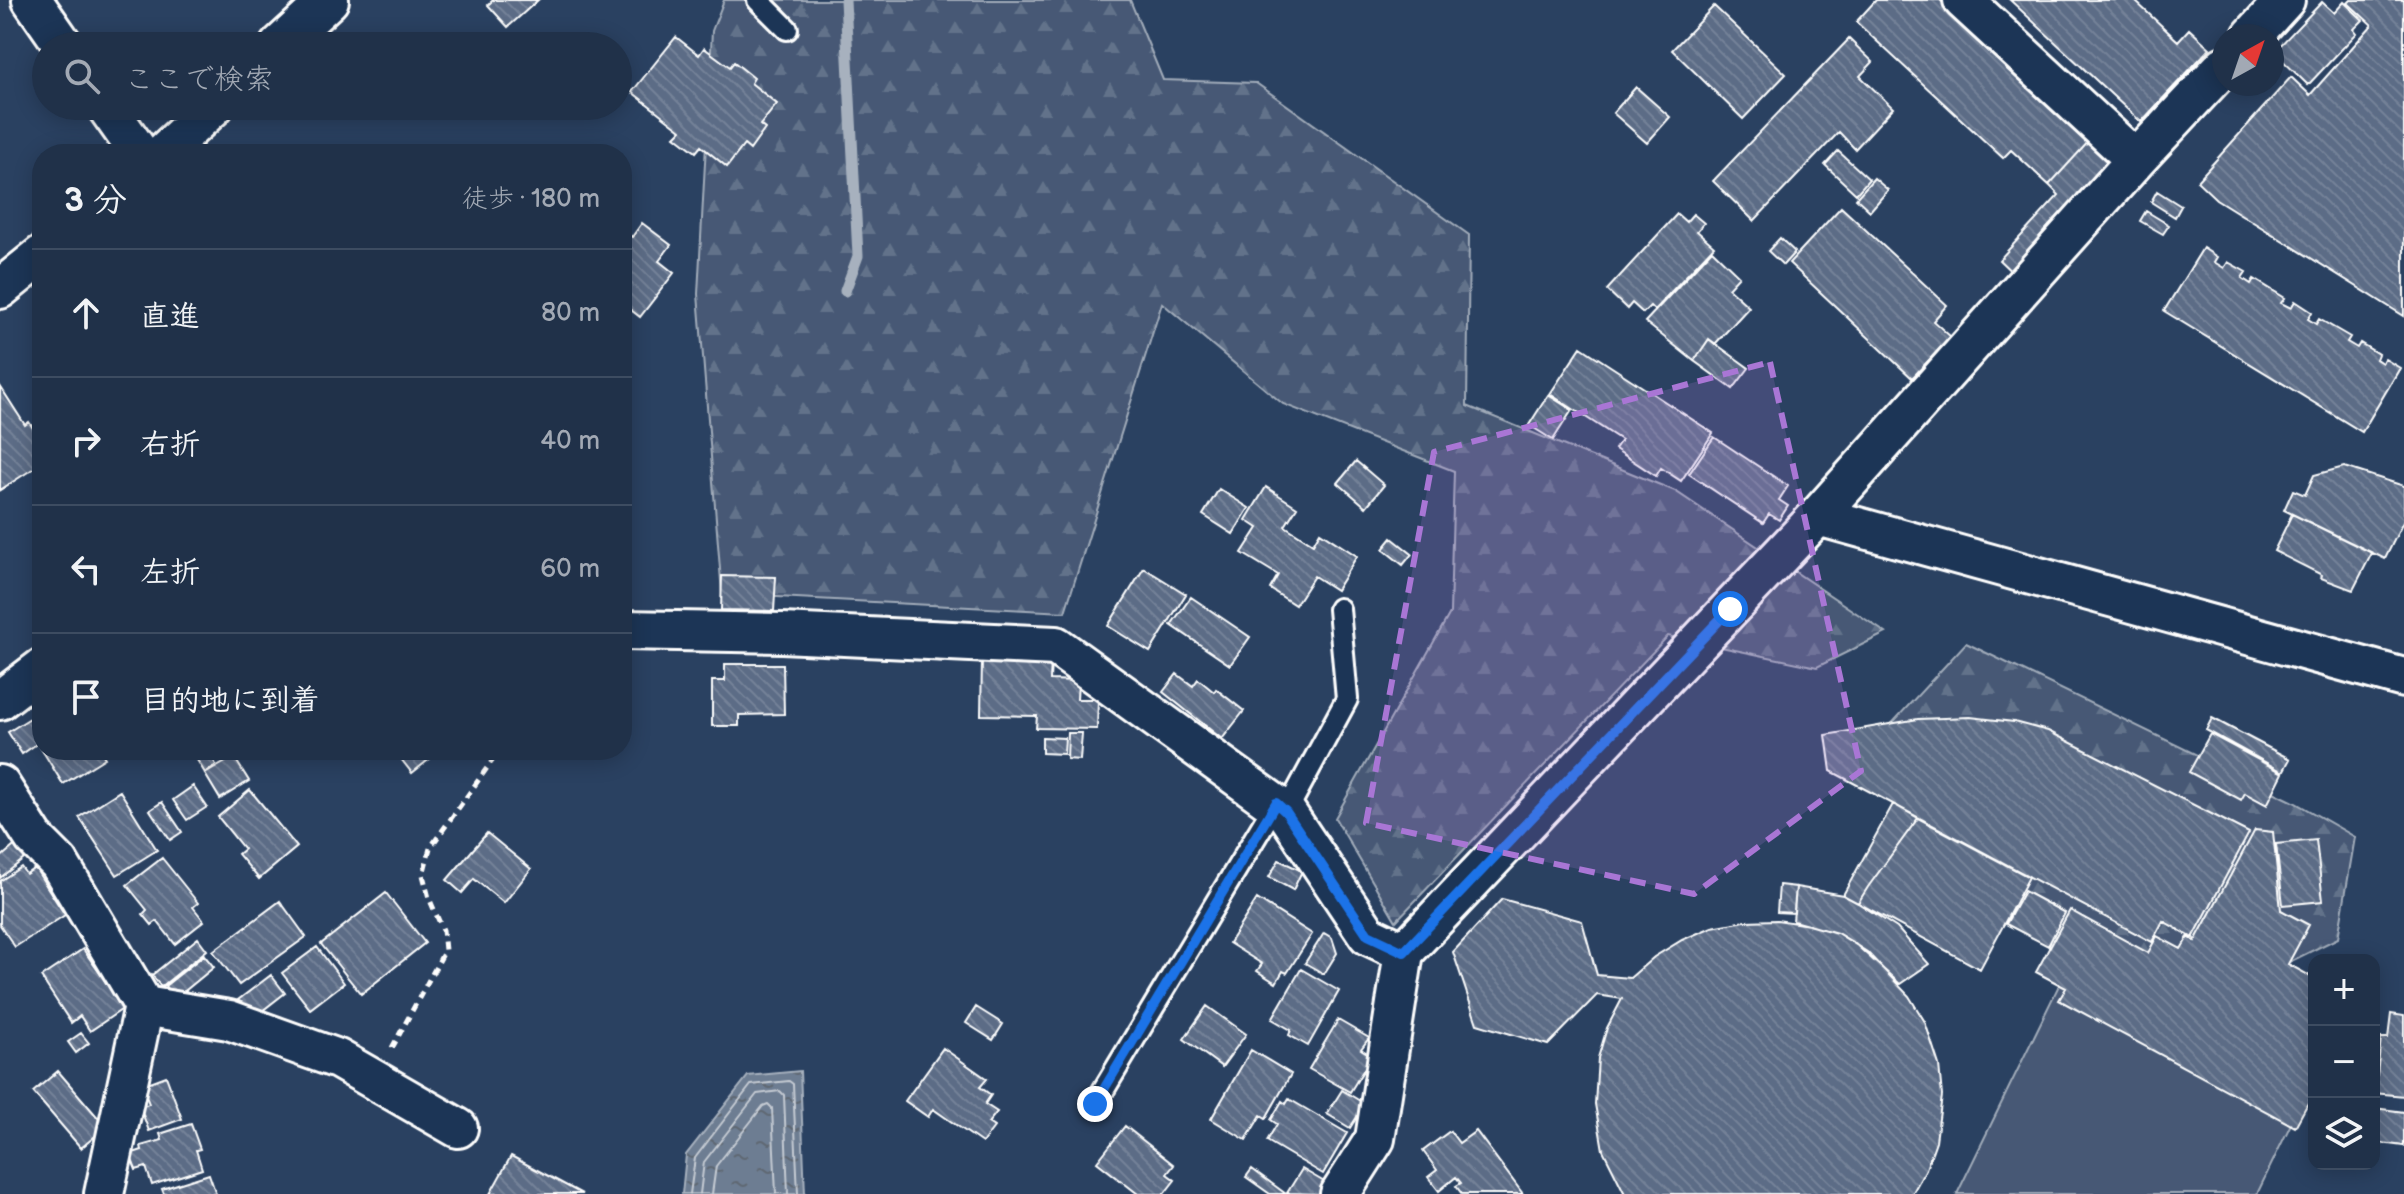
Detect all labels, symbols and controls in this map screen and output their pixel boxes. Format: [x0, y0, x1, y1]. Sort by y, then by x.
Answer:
north arrow [2212, 24, 2284, 96]
search box [32, 32, 632, 120]
icon: search [60, 54, 104, 98]
text: ここで検索 [124, 62, 274, 98]
text: 3 分 [64, 180, 127, 221]
text: 徒歩 · 180 m [462, 184, 600, 215]
icon: ahead [64, 291, 108, 335]
text: 80 m [541, 298, 600, 329]
text: 直進 [140, 299, 200, 335]
icon: right [64, 419, 108, 463]
text: 40 m [540, 426, 600, 457]
text: 右折 [140, 427, 200, 463]
icon: left [64, 547, 108, 591]
text: 60 m [540, 554, 600, 585]
text: 左折 [140, 555, 200, 591]
route start [1712, 591, 1748, 627]
icon: arrive [64, 675, 108, 719]
text: 目的地に到着 [140, 683, 320, 719]
map controls [2308, 954, 2380, 1170]
button: + [2308, 954, 2380, 1026]
button: − [2308, 1026, 2380, 1098]
route end [1077, 1086, 1113, 1122]
button: layers [2308, 1098, 2380, 1170]

